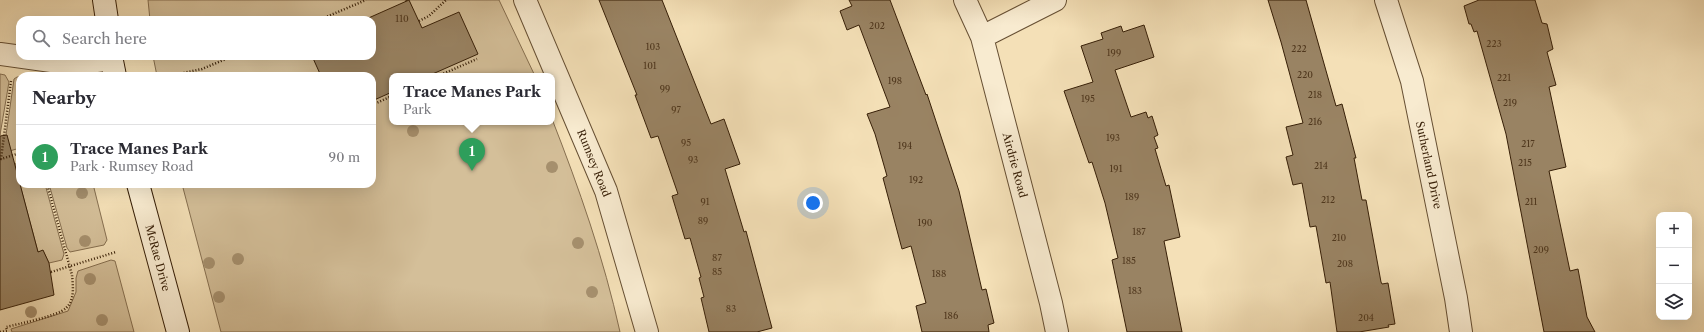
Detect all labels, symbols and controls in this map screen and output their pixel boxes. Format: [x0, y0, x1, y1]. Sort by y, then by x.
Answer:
house number: 110 [395, 13, 409, 24]
search box [16, 16, 376, 60]
house number: 202 [869, 20, 885, 31]
icon: search [30, 27, 52, 49]
text: Search here [62, 29, 147, 48]
house number: 223 [1486, 38, 1502, 49]
house number: 103 [646, 41, 660, 52]
house number: 222 [1291, 43, 1307, 54]
house number: 199 [1107, 47, 1121, 58]
house number: 101 [643, 60, 657, 71]
house number: 220 [1297, 69, 1313, 80]
house number: 221 [1497, 72, 1511, 83]
popup [389, 73, 555, 125]
house number: 198 [888, 75, 902, 86]
text: Trace Manes Park [403, 82, 541, 101]
house number: 99 [660, 83, 670, 94]
text: Nearby [32, 88, 96, 108]
house number: 218 [1308, 89, 1322, 100]
house number: 195 [1081, 93, 1095, 104]
house number: 219 [1503, 97, 1517, 108]
text: Park [403, 101, 431, 117]
house number: 97 [671, 104, 681, 115]
house number: 216 [1308, 116, 1322, 127]
street label: Sutherland Drive [1413, 120, 1445, 210]
street label: Rumsey Road [574, 127, 614, 199]
street label: Airdrie Road [999, 130, 1031, 199]
house number: 193 [1106, 132, 1120, 143]
house number: 95 [681, 137, 691, 148]
pin: 1 [459, 138, 485, 171]
house number: 217 [1521, 138, 1535, 149]
text: Trace Manes Park [70, 139, 208, 158]
house number: 194 [898, 140, 912, 151]
text: 1 [42, 149, 48, 165]
text: 90 m [329, 149, 360, 165]
house number: 93 [688, 154, 698, 165]
house number: 215 [1518, 157, 1532, 168]
text: Park · Rumsey Road [70, 158, 193, 174]
house number: 214 [1314, 160, 1328, 171]
house number: 191 [1110, 163, 1123, 174]
house number: 192 [909, 174, 923, 185]
house number: 189 [1125, 191, 1139, 202]
your location [803, 193, 823, 213]
house number: 212 [1321, 194, 1335, 205]
house number: 91 [700, 196, 710, 207]
house number: 211 [1525, 196, 1538, 207]
map controls [1656, 212, 1692, 320]
button: + [1656, 212, 1692, 248]
house number: 89 [698, 215, 708, 226]
house number: 190 [918, 217, 933, 228]
street label: McRae Drive [142, 223, 174, 293]
house number: 187 [1132, 226, 1146, 237]
house number: 210 [1332, 232, 1347, 243]
house number: 209 [1533, 244, 1549, 255]
button: − [1656, 248, 1692, 284]
house number: 87 [712, 252, 722, 263]
house number: 185 [1122, 255, 1136, 266]
house number: 208 [1337, 258, 1353, 269]
house number: 85 [712, 266, 722, 277]
house number: 188 [932, 268, 946, 279]
button: layers [1656, 284, 1692, 320]
house number: 183 [1128, 285, 1142, 296]
house number: 83 [726, 303, 736, 314]
house number: 186 [944, 310, 958, 321]
house number: 204 [1358, 312, 1374, 323]

